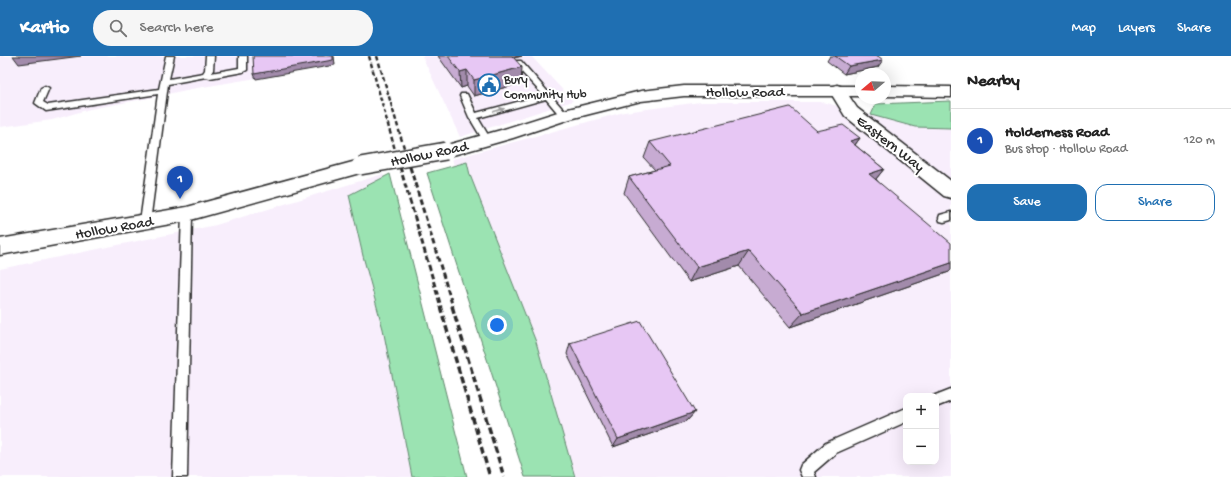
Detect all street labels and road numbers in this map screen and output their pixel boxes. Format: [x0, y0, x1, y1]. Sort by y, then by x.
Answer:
street label: Hollow Road [706, 84, 786, 102]
street label: Eastern Way [852, 112, 928, 177]
street label: Hollow Road [389, 138, 471, 172]
street label: Hollow Road [74, 213, 156, 245]

